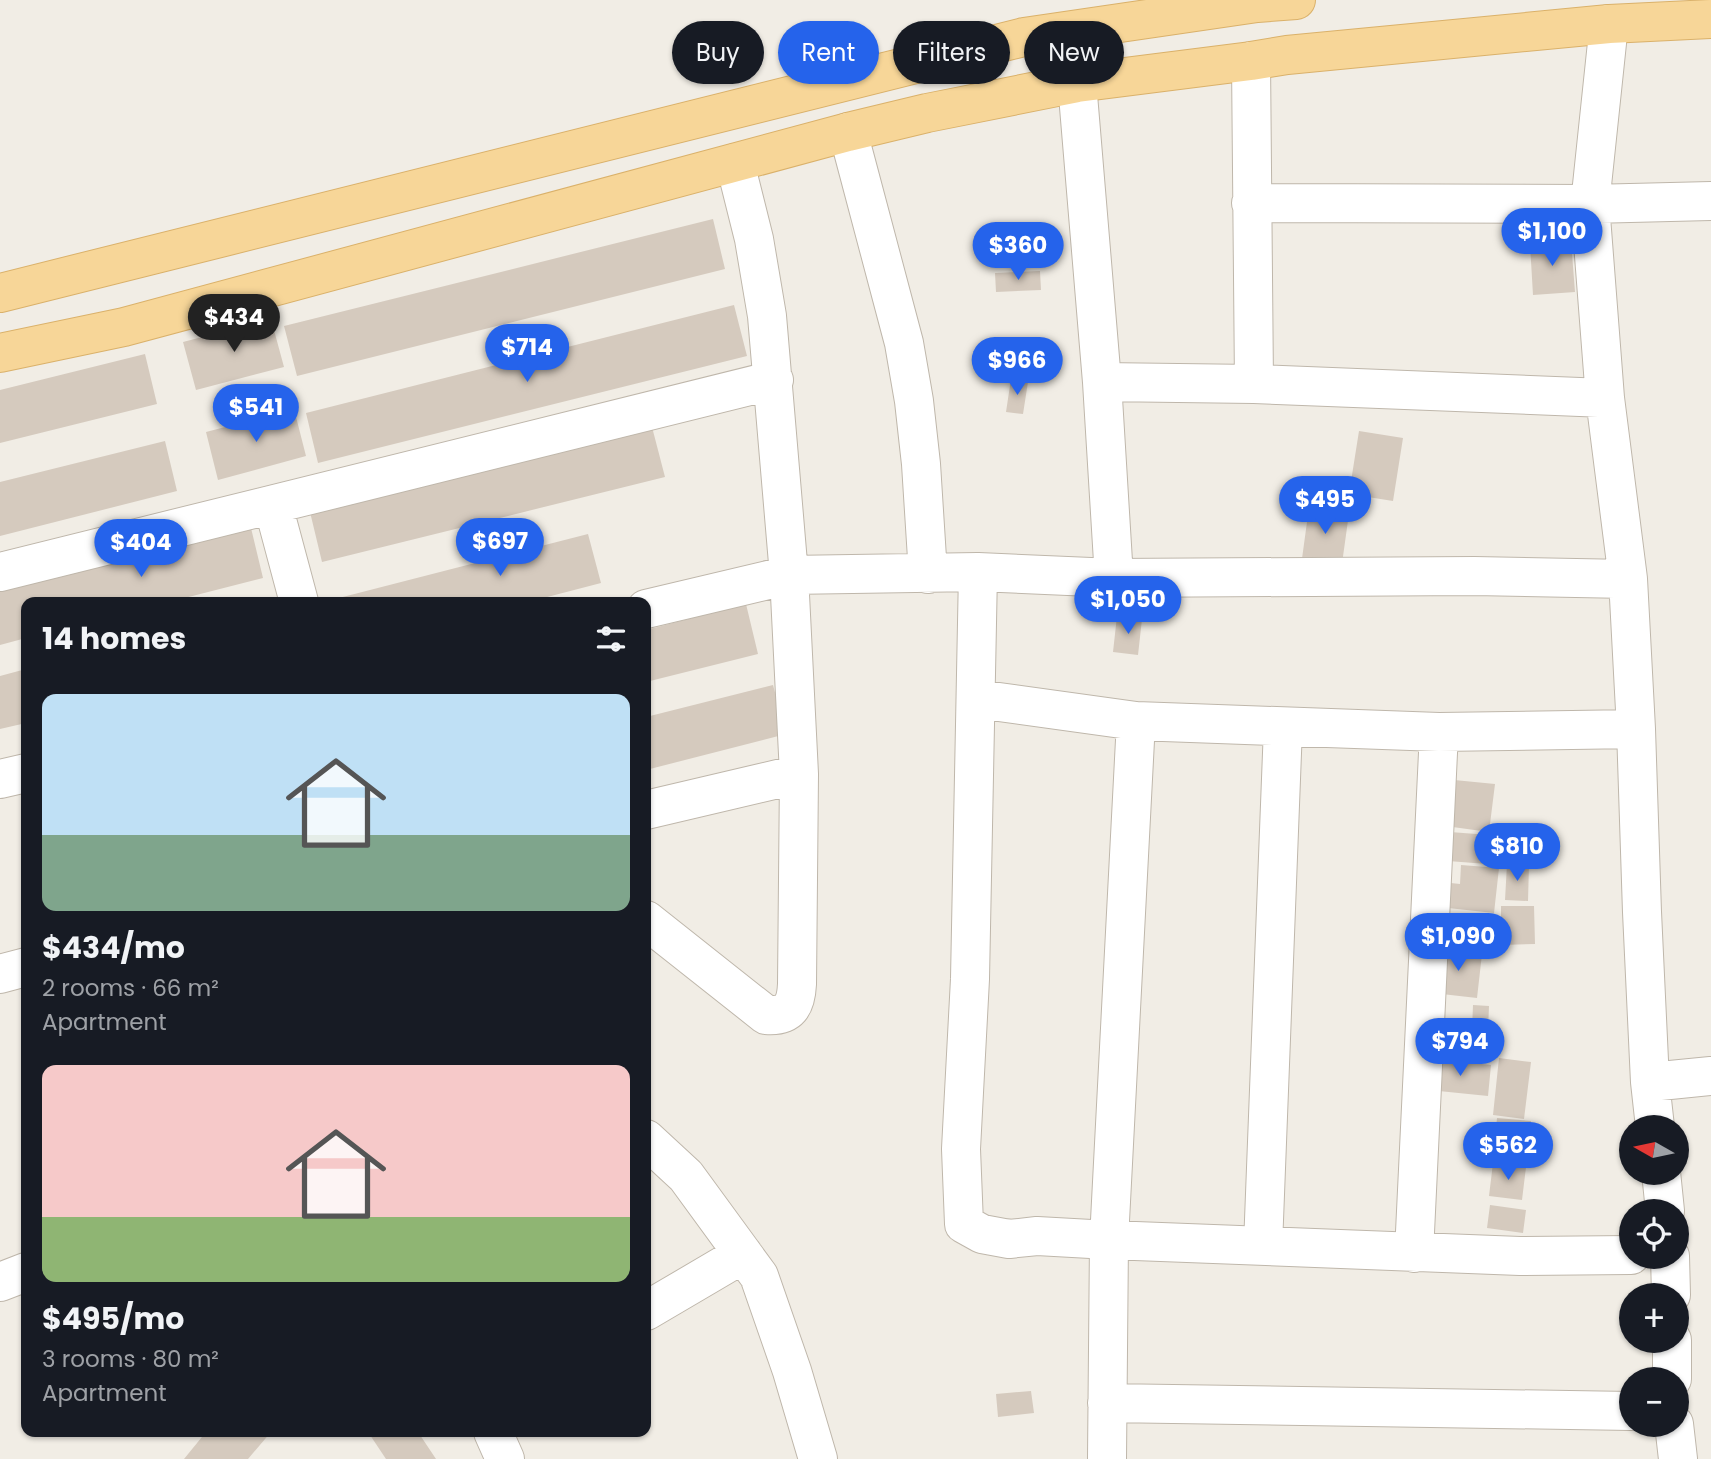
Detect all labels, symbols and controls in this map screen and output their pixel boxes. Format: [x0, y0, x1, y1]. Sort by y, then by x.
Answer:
chip: Buy [672, 21, 764, 84]
chip: Rent [778, 21, 879, 84]
chip: Filters [893, 21, 1010, 84]
chip: New [1024, 21, 1124, 84]
pin: $1,100 [1495, 208, 1609, 268]
text: $1,100 [1517, 215, 1587, 247]
pin: $360 [977, 222, 1059, 282]
text: $360 [989, 229, 1047, 261]
pin: $434 [193, 294, 275, 354]
text: $434 [204, 301, 264, 333]
pin: $714 [486, 324, 568, 384]
text: $714 [501, 331, 553, 363]
pin: $966 [976, 338, 1058, 397]
text: $966 [988, 344, 1046, 376]
pin: $541 [215, 384, 297, 444]
text: $541 [229, 391, 283, 423]
pin: $495 [1284, 476, 1366, 536]
text: $495 [1295, 483, 1355, 515]
pin: $697 [459, 518, 541, 578]
pin: $404 [100, 520, 182, 579]
text: $697 [472, 525, 528, 557]
text: $404 [110, 526, 172, 558]
pin: $1,050 [1071, 576, 1185, 636]
text: $1,050 [1090, 583, 1166, 615]
text: 14 homes [42, 617, 186, 660]
icon: filters [592, 620, 630, 658]
icon: home [273, 740, 399, 866]
pin: $810 [1476, 824, 1558, 883]
text: $810 [1490, 830, 1544, 862]
pin: $1,090 [1401, 914, 1515, 973]
text: $1,090 [1421, 920, 1495, 952]
text: $434/mo [42, 926, 185, 969]
text: 2 rooms · 66 m² [42, 972, 219, 1004]
text: Apartment [42, 1006, 167, 1038]
pin: $794 [1419, 1018, 1501, 1078]
text: $794 [1431, 1025, 1489, 1057]
icon: home [273, 1111, 399, 1237]
north arrow [1619, 1115, 1689, 1185]
map controls [1619, 1115, 1689, 1437]
pin: $562 [1467, 1122, 1549, 1182]
text: $562 [1479, 1129, 1537, 1161]
button: locate [1619, 1199, 1689, 1269]
button: + [1619, 1283, 1689, 1353]
text: $495/mo [42, 1297, 184, 1340]
text: 3 rooms · 80 m² [42, 1343, 219, 1375]
button: − [1619, 1367, 1689, 1437]
text: Apartment [42, 1377, 167, 1409]

